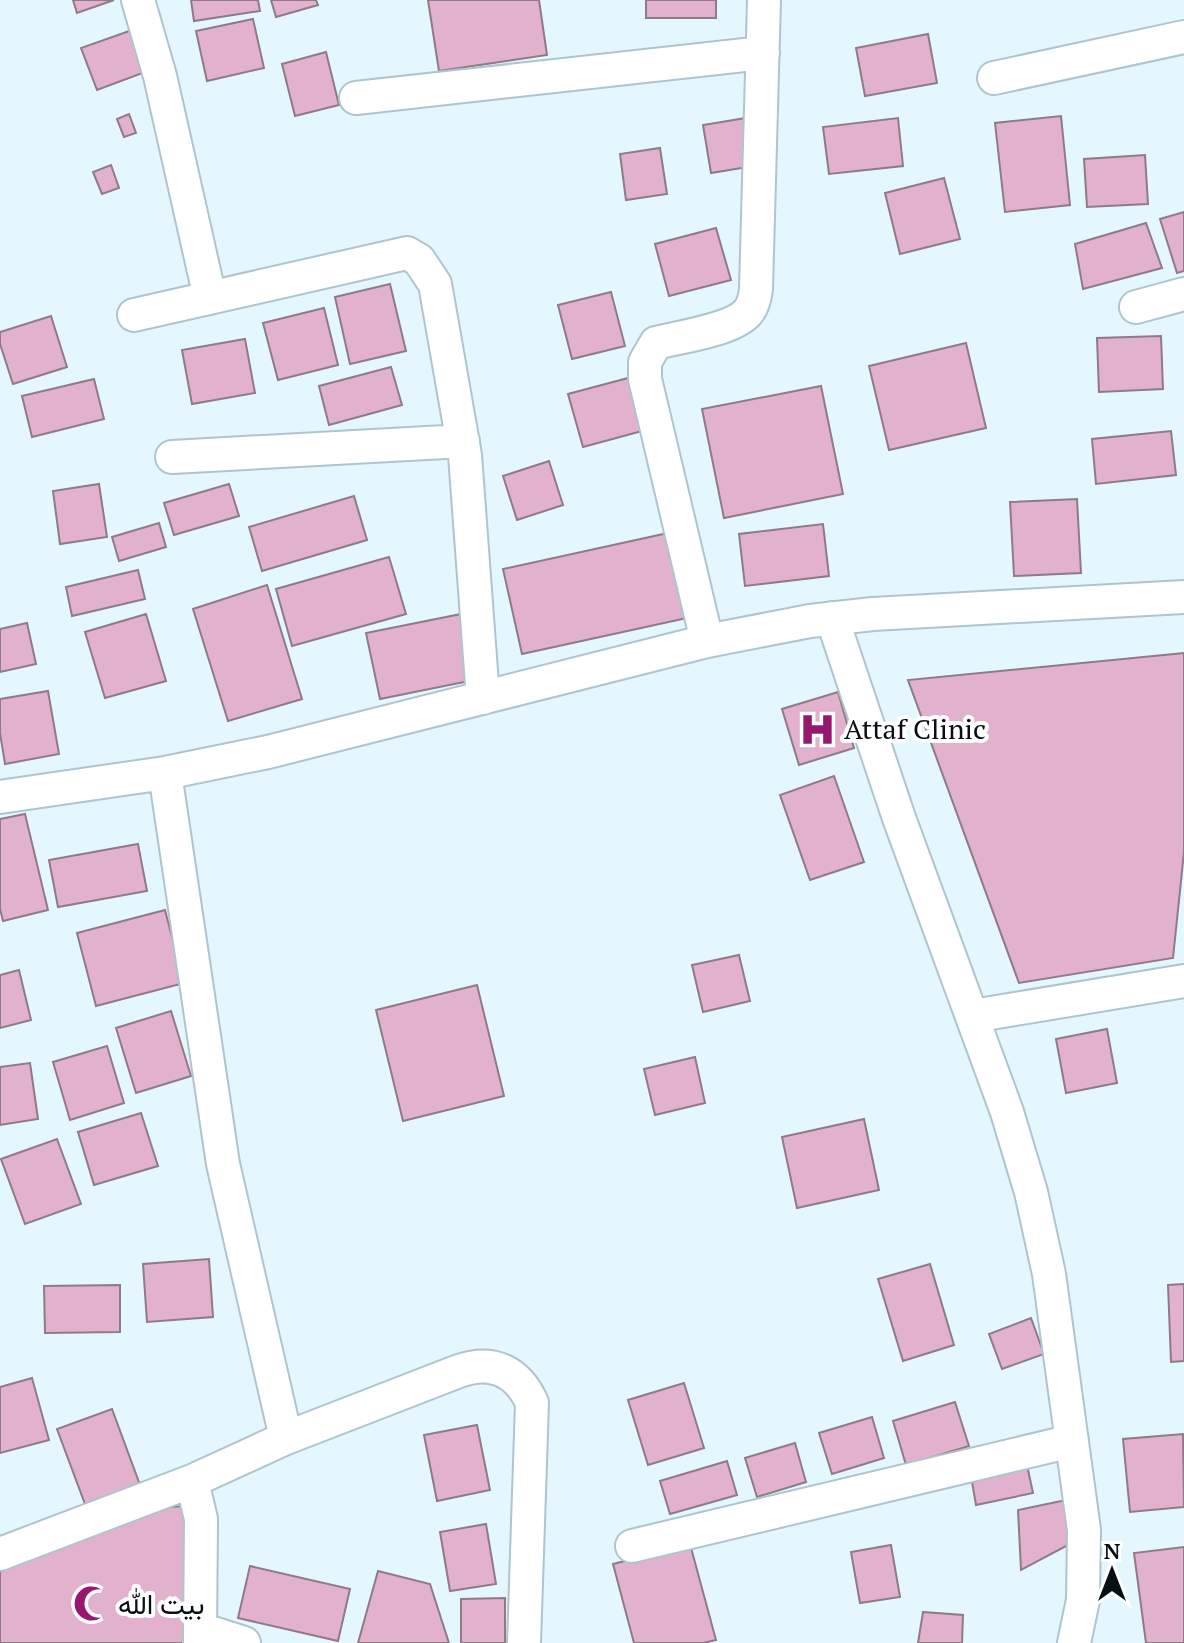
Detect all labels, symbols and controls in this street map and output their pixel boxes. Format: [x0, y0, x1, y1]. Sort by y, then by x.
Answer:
hospital icon: Attaf Clinic [799, 710, 837, 748]
place label: Attaf Clinic [844, 710, 986, 747]
north arrow [1072, 1531, 1152, 1611]
text: N [1104, 1536, 1121, 1565]
mosque icon: بيت الله [73, 1585, 111, 1623]
place label: بيت الله [118, 1585, 204, 1622]

